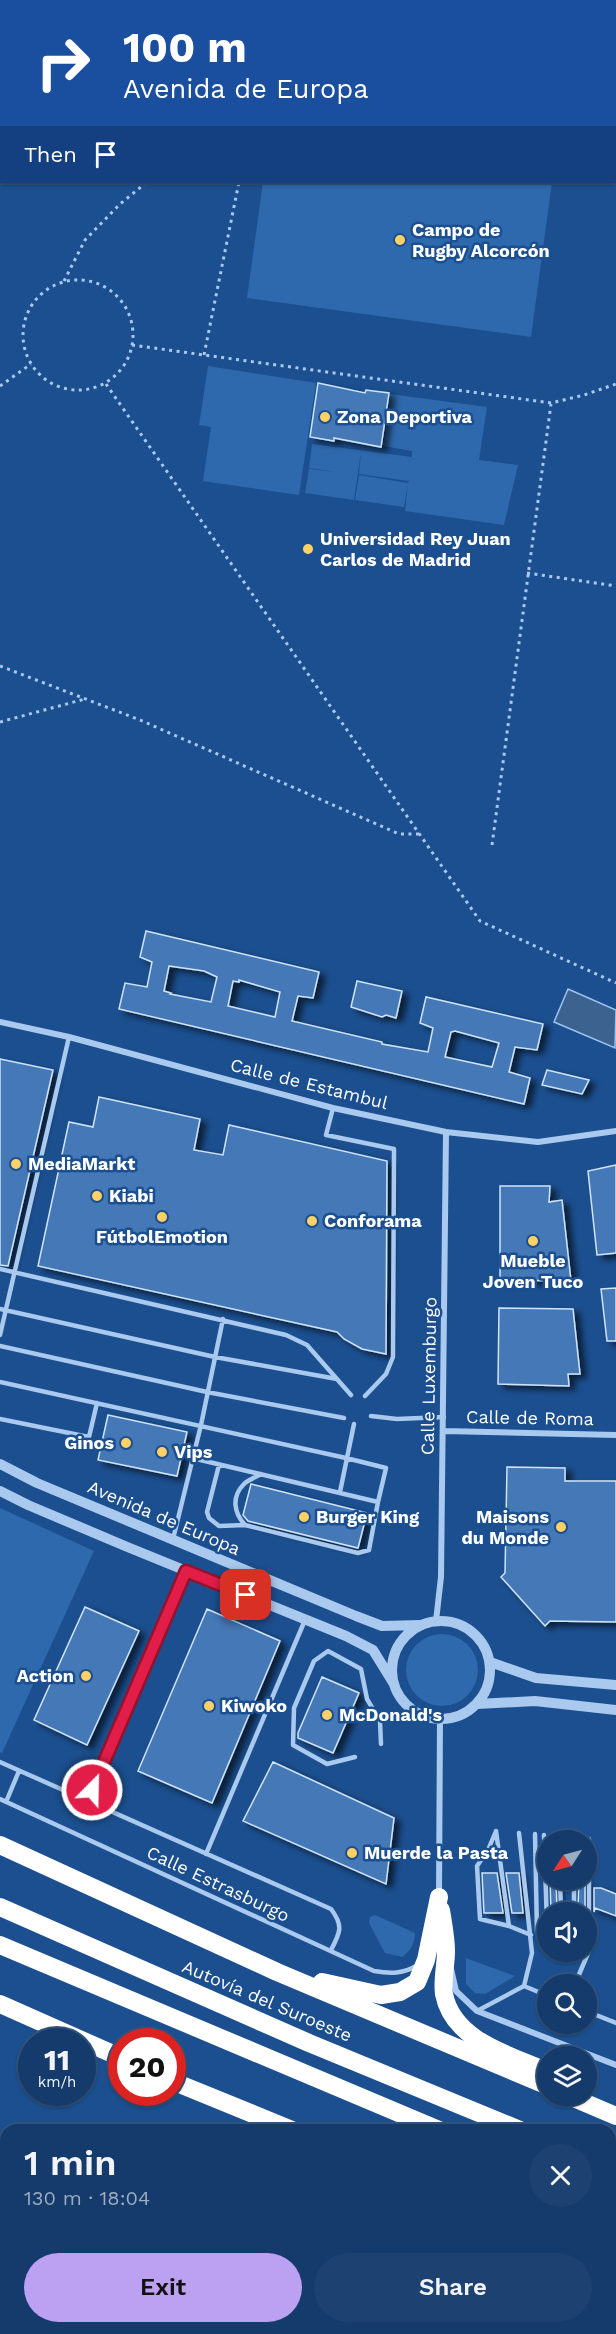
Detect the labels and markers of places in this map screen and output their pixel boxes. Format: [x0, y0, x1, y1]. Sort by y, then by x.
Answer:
place label: Campo de Rugby Alcorcón [412, 219, 550, 261]
marker: Campo de Rugby Alcorcón [393, 233, 407, 247]
place label: Zona Deportiva [337, 406, 473, 427]
marker: Zona Deportiva [318, 410, 332, 424]
place label: Universidad Rey Juan Carlos de Madrid [320, 528, 511, 570]
marker: Universidad Rey Juan Carlos de Madrid [301, 542, 315, 556]
place label: MediaMarkt [28, 1153, 135, 1174]
marker: MediaMarkt [9, 1157, 23, 1171]
place label: Kiabi [109, 1185, 154, 1206]
marker: Kiabi [90, 1189, 104, 1203]
marker: FútbolEmotion [155, 1210, 169, 1224]
place label: Conforama [324, 1210, 422, 1231]
marker: Conforama [305, 1214, 319, 1228]
place label: FútbolEmotion [96, 1226, 228, 1247]
marker: Mueble Joven Tuco [526, 1234, 540, 1248]
place label: Mueble Joven Tuco [483, 1250, 584, 1292]
place label: Ginos [64, 1432, 114, 1453]
marker: Ginos [119, 1436, 133, 1450]
place label: Vips [174, 1441, 213, 1462]
marker: Vips [155, 1445, 169, 1459]
place label: Burger King [316, 1506, 420, 1527]
place label: Maisons du Monde [461, 1506, 549, 1548]
marker: Burger King [297, 1510, 311, 1524]
marker: Maisons du Monde [554, 1520, 568, 1534]
pin [220, 1569, 271, 1620]
place label: Action [17, 1665, 74, 1686]
marker: Action [79, 1669, 93, 1683]
place label: Kiwoko [221, 1695, 287, 1716]
marker: Kiwoko [202, 1699, 216, 1713]
place label: McDonald's [339, 1704, 442, 1725]
marker: McDonald's [320, 1708, 334, 1722]
place label: Muerde la Pasta [364, 1842, 509, 1863]
marker: Muerde la Pasta [345, 1846, 359, 1860]

